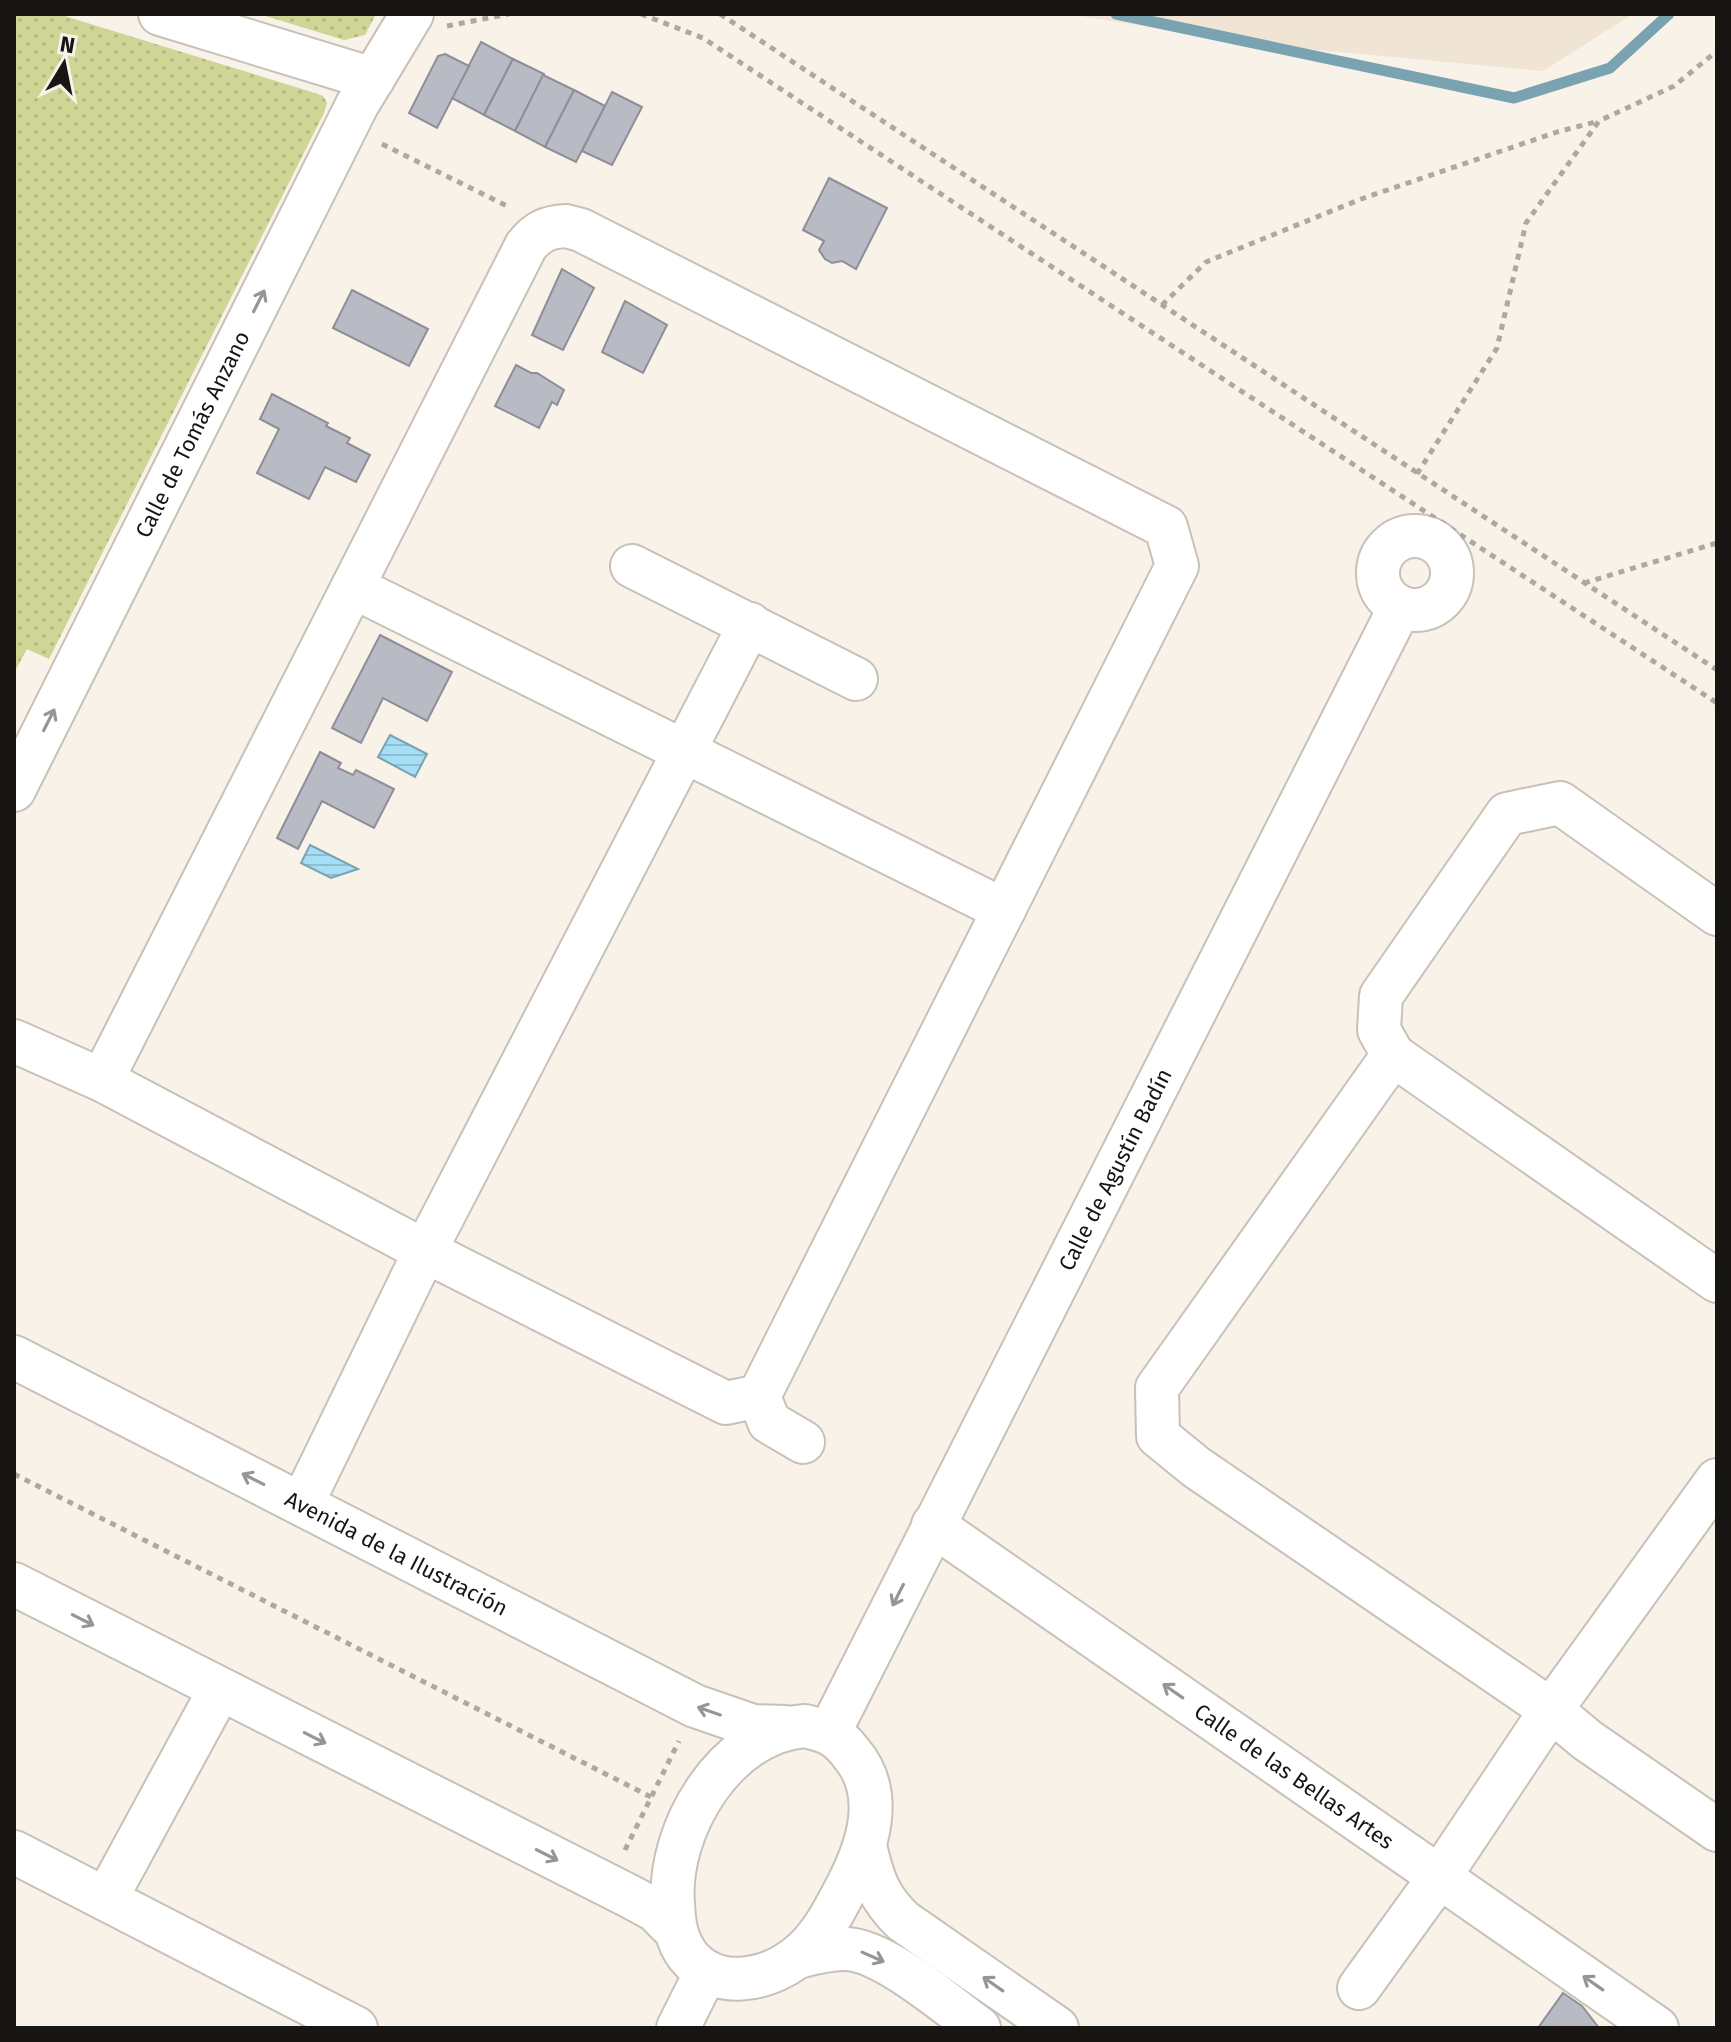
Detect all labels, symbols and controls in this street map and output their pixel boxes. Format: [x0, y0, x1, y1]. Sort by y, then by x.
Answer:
north arrow [24, 24, 104, 104]
text: N [58, 30, 77, 59]
one-way arrow [252, 290, 267, 314]
street label: Calle de Tomás Anzano [129, 326, 255, 542]
one-way arrow [42, 709, 57, 733]
street label: Calle de Agustín Badín [1052, 1064, 1177, 1275]
one-way arrow [242, 1471, 265, 1487]
street label: Avenida de la Ilustración [281, 1485, 513, 1621]
one-way arrow [890, 1582, 906, 1606]
one-way arrow [71, 1612, 95, 1628]
one-way arrow [1163, 1682, 1185, 1699]
street label: Calle de las Bellas Artes [1189, 1697, 1399, 1855]
one-way arrow [698, 1703, 722, 1717]
one-way arrow [303, 1730, 327, 1746]
one-way arrow [535, 1848, 559, 1863]
one-way arrow [860, 1951, 885, 1966]
one-way arrow [1583, 1975, 1605, 1991]
one-way arrow [982, 1976, 1004, 1992]

